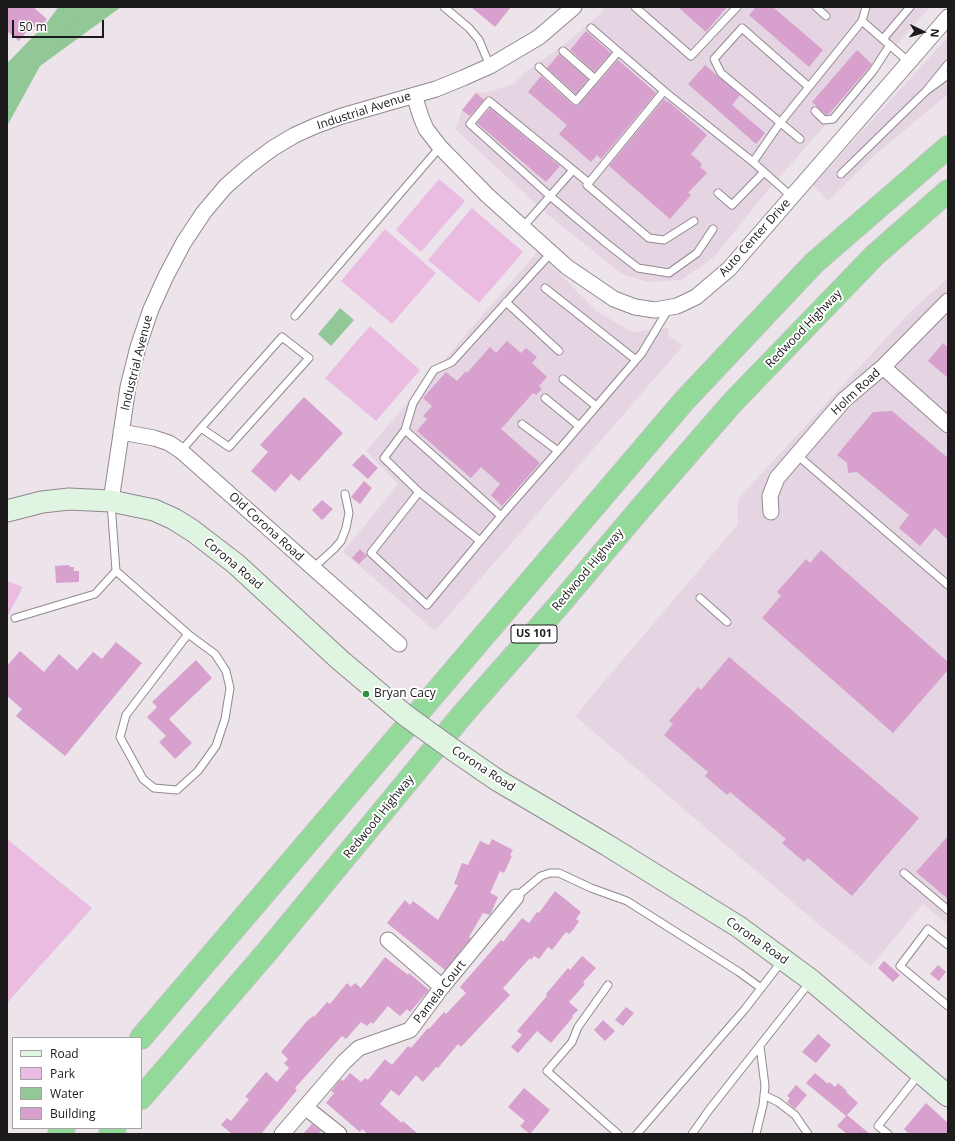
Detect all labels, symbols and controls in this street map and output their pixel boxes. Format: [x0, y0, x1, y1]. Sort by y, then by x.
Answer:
scale bar [14, 12, 106, 38]
north arrow [903, 12, 943, 52]
text: 50 m [19, 18, 47, 35]
text: N [928, 28, 943, 38]
street label: Industrial Avenue [315, 89, 413, 133]
street label: Auto Center Drive [716, 196, 794, 280]
street label: Redwood Highway [763, 287, 845, 371]
street label: Industrial Avenue [118, 314, 156, 412]
street label: Holm Road [828, 366, 884, 418]
street label: Old Corona Road [226, 490, 306, 564]
street label: Redwood Highway [549, 526, 627, 614]
street label: Corona Road [201, 535, 265, 593]
road number: US 101 [511, 625, 557, 643]
place label: Bryan Cacy [374, 687, 436, 701]
marker: Bryan Cacy [361, 689, 371, 699]
street label: Corona Road [449, 743, 517, 795]
street label: Redwood Highway [341, 772, 417, 862]
street label: Corona Road [723, 914, 791, 968]
street label: Pamela Court [411, 958, 469, 1026]
legend [12, 1037, 142, 1129]
text: Road [50, 1045, 79, 1062]
text: Park [50, 1065, 75, 1082]
text: Water [50, 1085, 84, 1102]
text: Building [50, 1105, 95, 1122]

